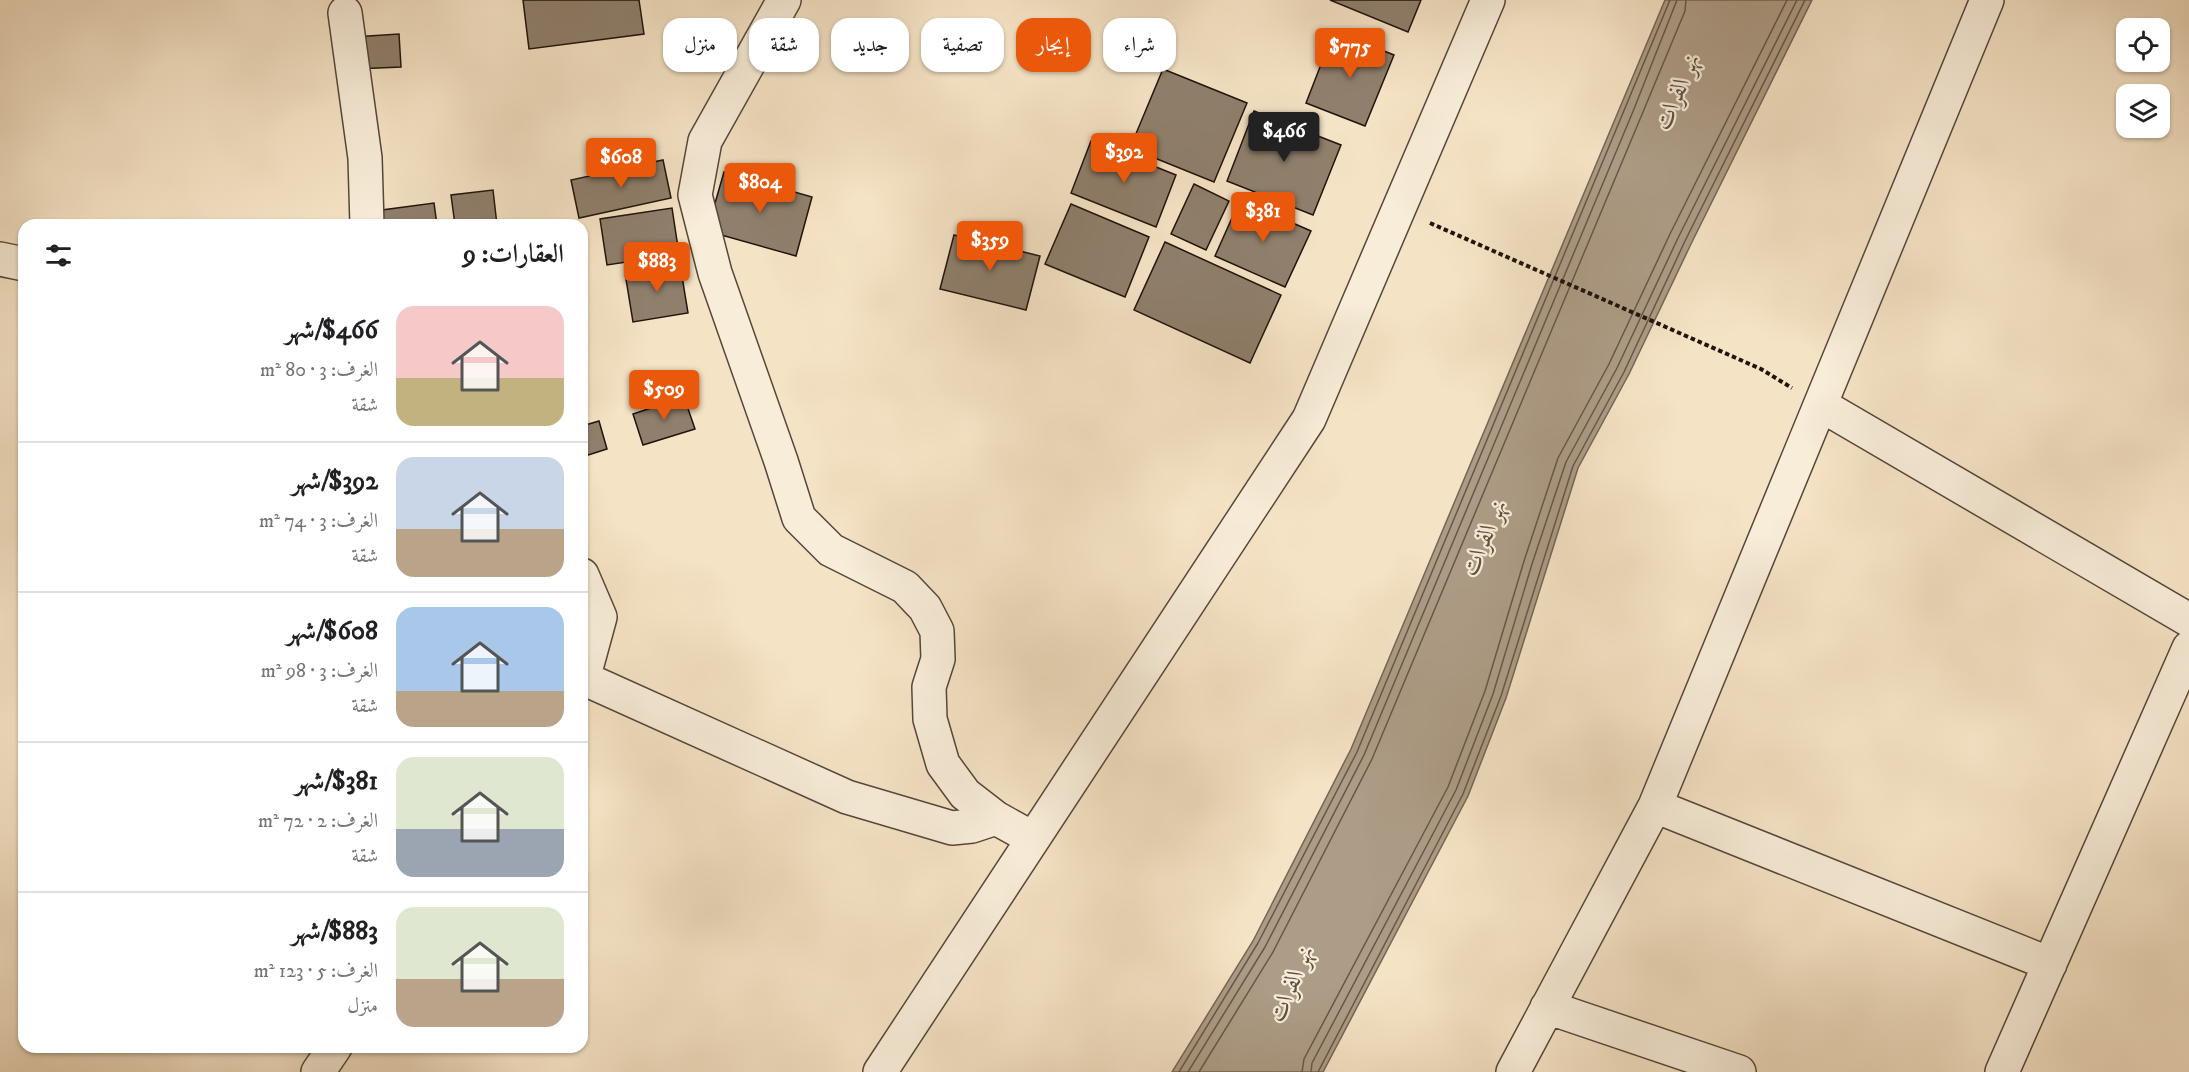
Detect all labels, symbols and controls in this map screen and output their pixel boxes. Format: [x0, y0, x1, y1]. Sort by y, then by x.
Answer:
chip: منزل [663, 18, 737, 72]
chip: شقة [749, 18, 819, 72]
chip: جديد [831, 18, 909, 72]
chip: تصفية [921, 18, 1004, 72]
chip: إيجار [1016, 18, 1091, 72]
chip: شراء [1103, 18, 1176, 72]
map controls [2116, 18, 2170, 138]
button: locate [2116, 18, 2170, 72]
pin: $775 [1314, 28, 1386, 79]
text: $775 [1329, 35, 1371, 60]
water label: نهر الفرات [1648, 49, 1707, 134]
button: layers [2116, 84, 2170, 138]
pin: $466 [1248, 112, 1320, 163]
text: $466 [1262, 119, 1306, 144]
pin: $392 [1088, 133, 1160, 184]
pin: $608 [585, 138, 657, 189]
text: $392 [1105, 140, 1143, 165]
text: $608 [600, 145, 642, 170]
pin: $804 [724, 163, 796, 214]
text: $804 [738, 170, 782, 195]
pin: $381 [1227, 192, 1299, 243]
text: $381 [1245, 199, 1281, 224]
pin: $359 [954, 221, 1026, 272]
text: $359 [971, 228, 1009, 253]
text: العقارات: 9 [463, 238, 564, 271]
icon: filters [42, 239, 75, 272]
pin: $883 [621, 242, 693, 293]
text: $883 [638, 249, 676, 274]
text: $466/شهر [285, 314, 378, 347]
icon: home [444, 330, 516, 402]
text: الغرف: 3 · 80 m² [260, 358, 378, 383]
pin: $509 [628, 370, 700, 421]
text: $509 [643, 377, 685, 402]
text: شقة [352, 393, 378, 418]
text: $392/شهر [291, 465, 378, 498]
icon: home [444, 481, 516, 553]
water label: نهر الفرات [1455, 495, 1514, 580]
text: الغرف: 3 · 74 m² [259, 509, 378, 534]
text: شقة [352, 544, 378, 569]
text: $608/شهر [286, 615, 378, 648]
icon: home [444, 631, 516, 703]
text: الغرف: 3 · 98 m² [261, 659, 378, 684]
text: شقة [352, 694, 378, 719]
text: $381/شهر [295, 765, 378, 798]
icon: home [444, 781, 516, 853]
text: الغرف: 2 · 72 m² [258, 809, 378, 834]
text: شقة [352, 844, 378, 869]
text: $883/شهر [291, 915, 378, 948]
icon: home [444, 931, 516, 1003]
water label: نهر الفرات [1262, 941, 1321, 1026]
text: الغرف: 5 · 123 m² [254, 959, 378, 984]
text: منزل [347, 994, 378, 1019]

